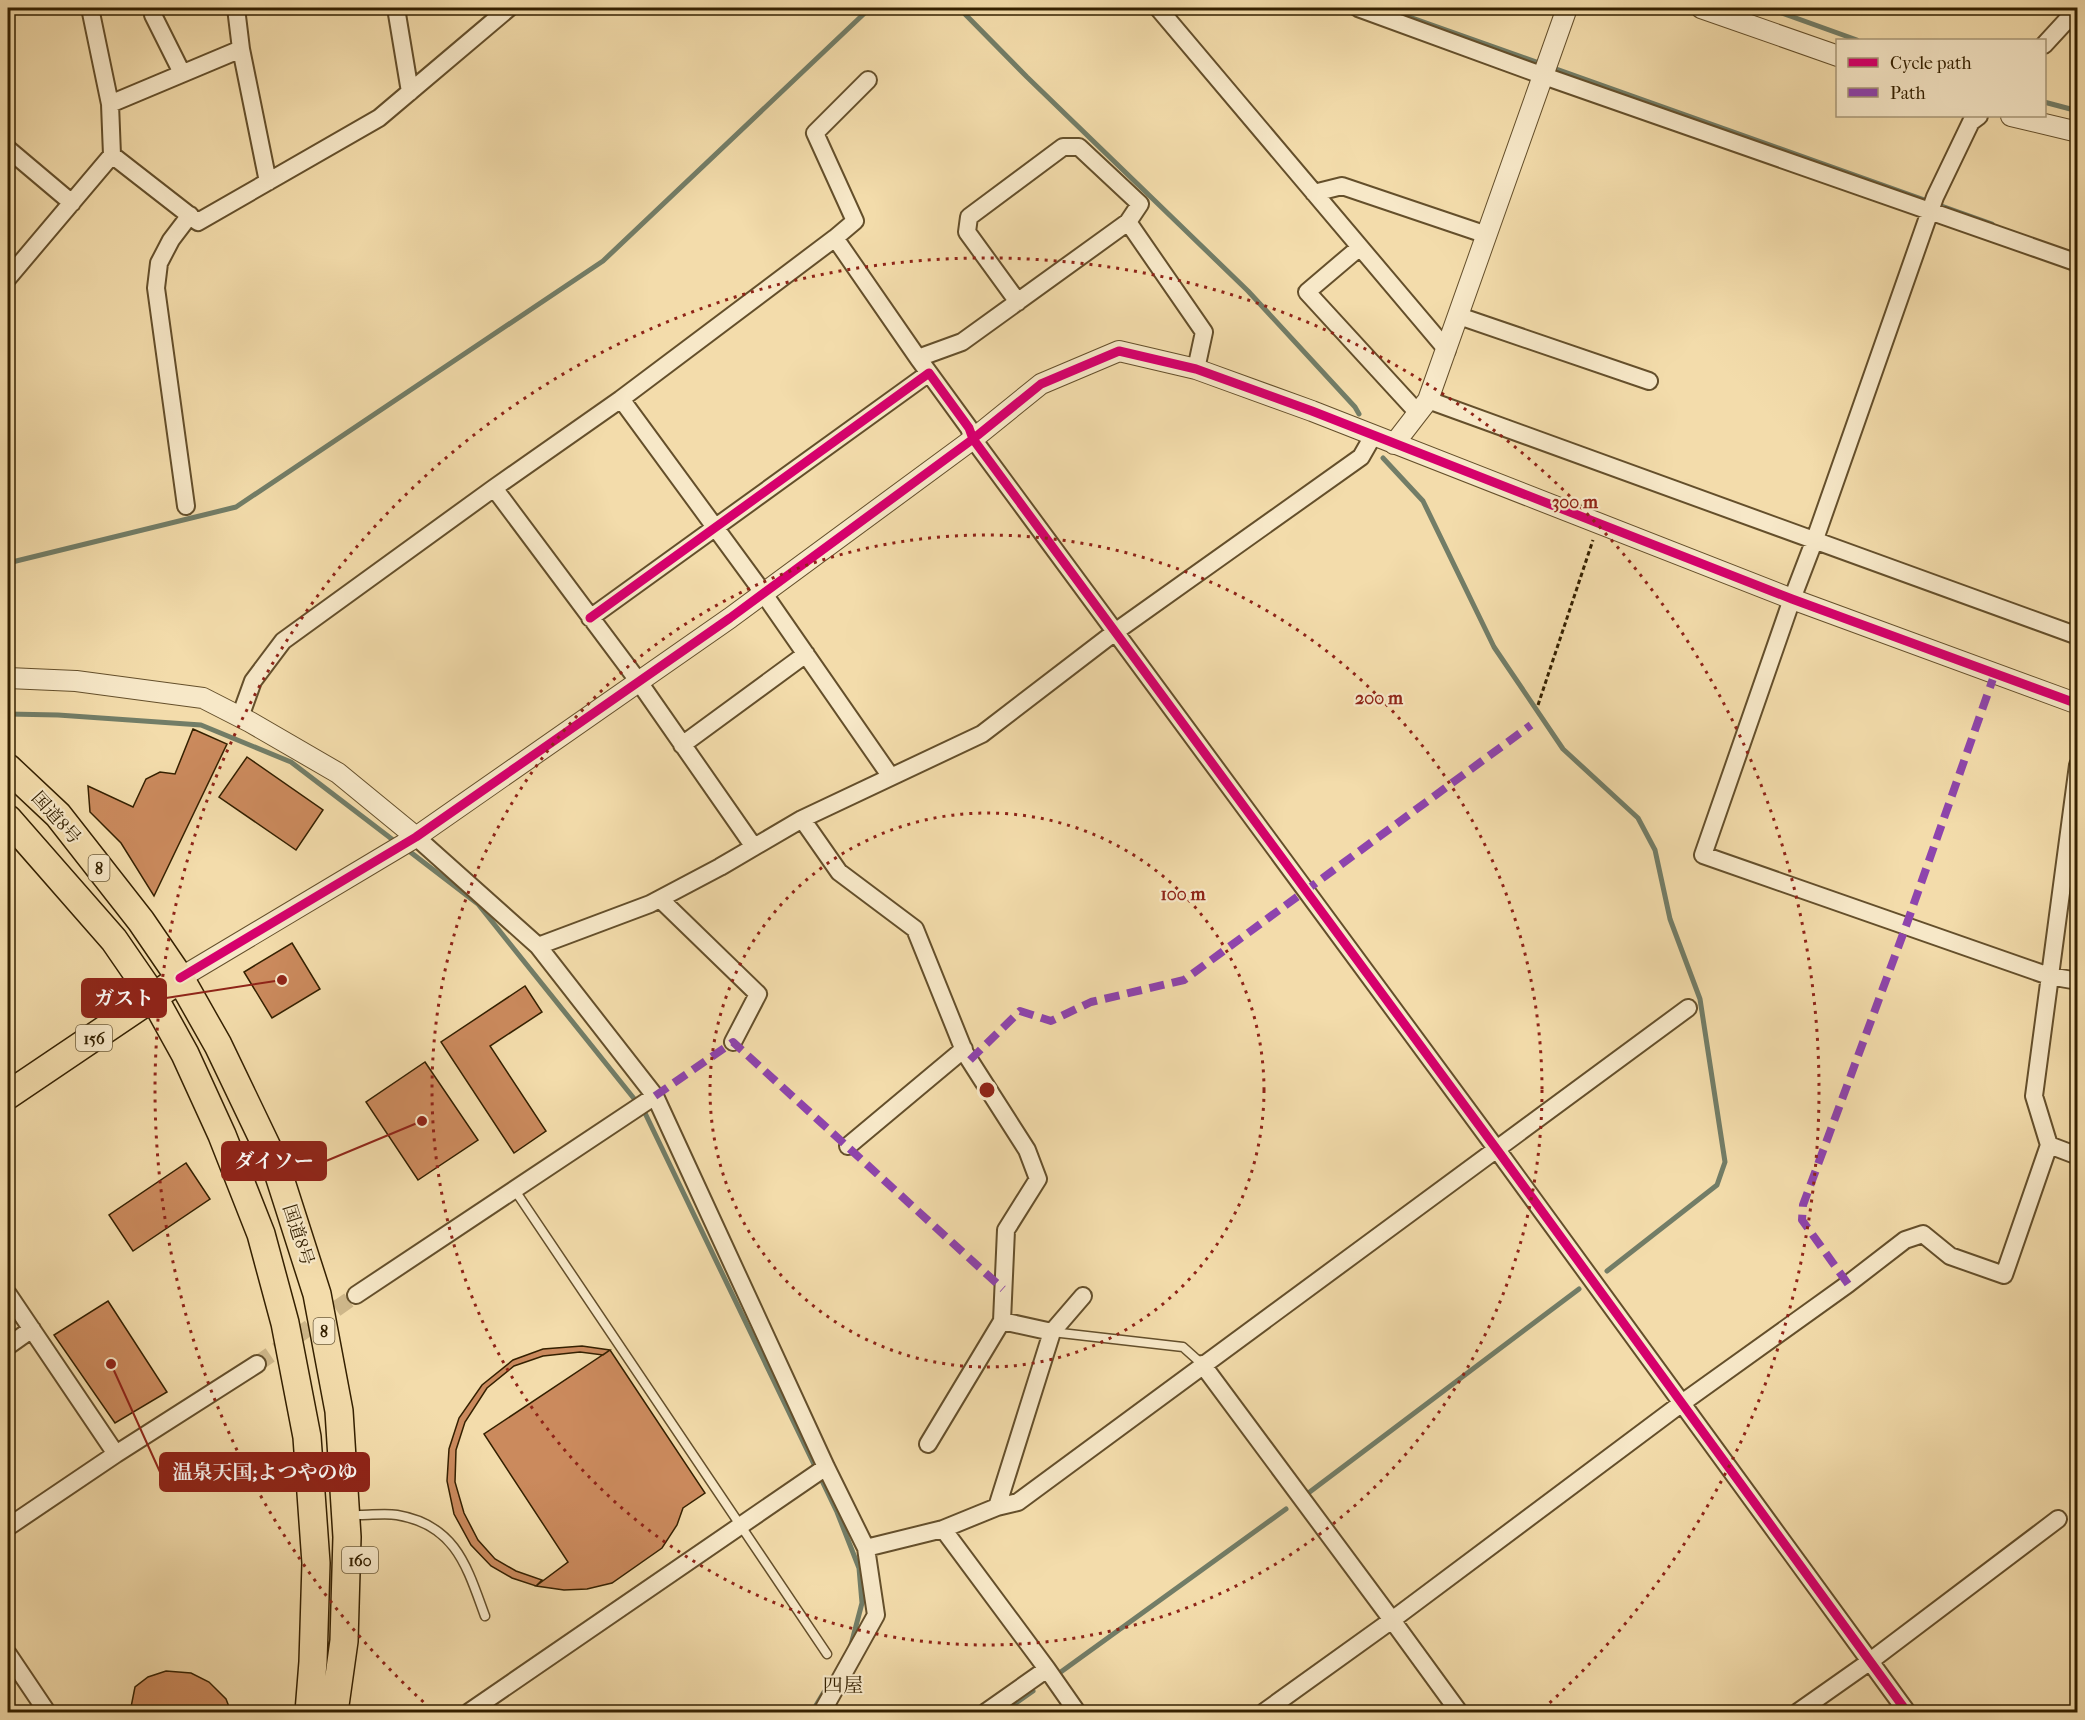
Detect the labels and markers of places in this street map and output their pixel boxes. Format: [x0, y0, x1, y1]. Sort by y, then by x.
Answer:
callout: ガスト [82, 979, 166, 1017]
centre of rings [977, 1080, 997, 1100]
callout: ダイソー [222, 1142, 326, 1180]
callout: 温泉天国;よつやのゆ [160, 1453, 369, 1491]

